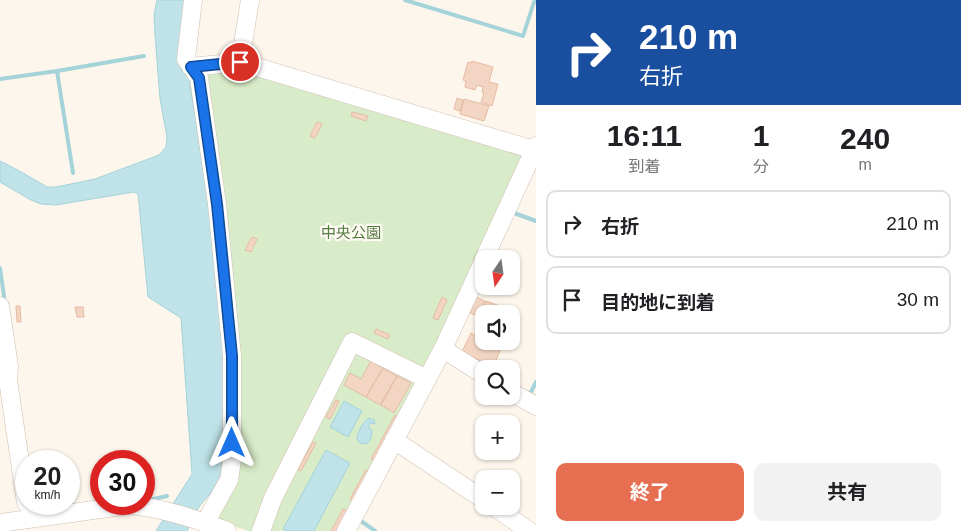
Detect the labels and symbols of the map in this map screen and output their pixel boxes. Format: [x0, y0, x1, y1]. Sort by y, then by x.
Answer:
pin [219, 41, 261, 83]
park label: 中央公園 [321, 224, 381, 241]
north arrow [475, 250, 520, 295]
position arrow [205, 416, 257, 468]
speed limit sign: 30 [90, 450, 155, 515]

